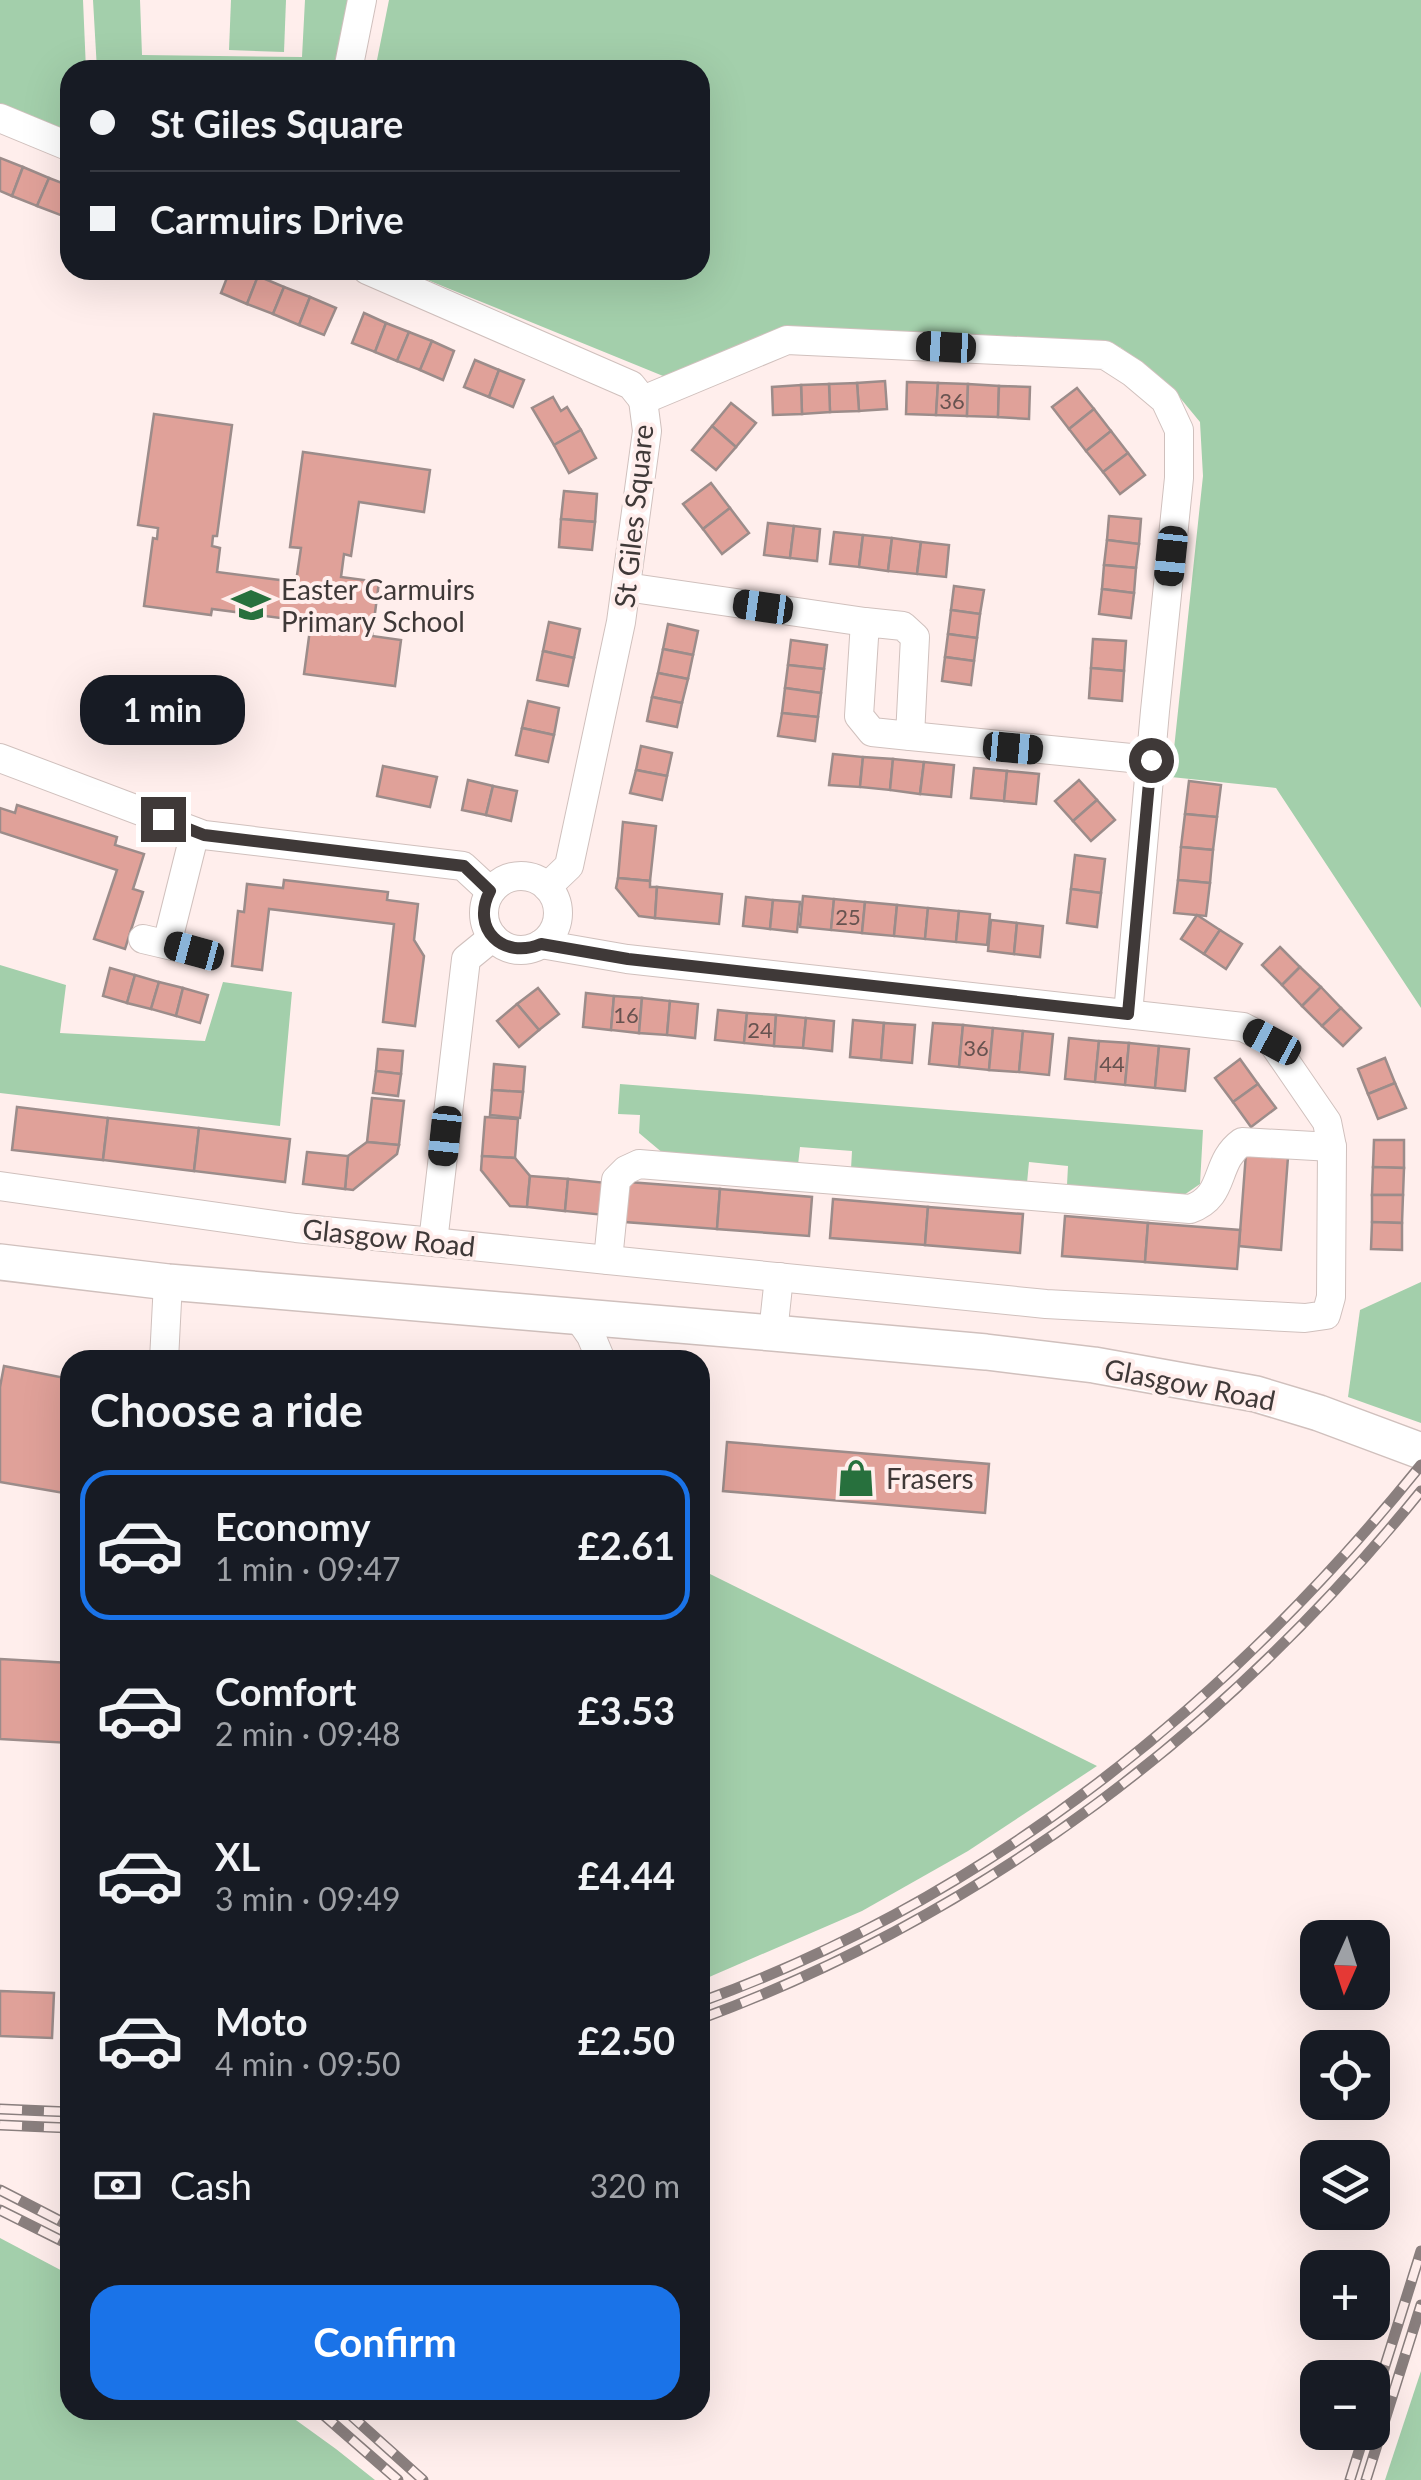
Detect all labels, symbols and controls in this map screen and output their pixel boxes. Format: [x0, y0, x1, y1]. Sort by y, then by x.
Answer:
text: St Giles Square [150, 100, 403, 146]
text: Carmuirs Drive [150, 196, 404, 242]
car [915, 330, 977, 364]
house number: 36 [939, 387, 965, 414]
street label: St Giles Square [606, 423, 660, 609]
car [1153, 525, 1189, 587]
place label: Easter Carmuirs Primary School [281, 572, 475, 638]
school or university icon: Easter Carmuirs Primary School [230, 584, 272, 626]
car [731, 588, 795, 626]
callout: 1 min [80, 674, 246, 744]
text: 1 min [123, 690, 202, 729]
car [982, 730, 1044, 766]
route start [1129, 738, 1174, 783]
route end [141, 797, 186, 842]
house number: 25 [835, 903, 861, 930]
car [161, 929, 227, 973]
house number: 16 [613, 1001, 639, 1028]
car [1238, 1015, 1306, 1069]
house number: 24 [747, 1016, 773, 1043]
house number: 36 [963, 1034, 989, 1061]
house number: 44 [1099, 1050, 1125, 1077]
car [427, 1105, 463, 1167]
street label: Glasgow Road [301, 1211, 477, 1263]
street label: Glasgow Road [1102, 1351, 1278, 1417]
text: Choose a ride [90, 1383, 363, 1437]
shop icon: Frasers [835, 1457, 877, 1499]
place label: Frasers [886, 1461, 974, 1495]
icon: car [95, 1500, 185, 1590]
text: Economy [215, 1503, 370, 1549]
text: £2.61 [578, 1522, 675, 1568]
text: 1 min · 09:47 [215, 1549, 401, 1588]
icon: car [95, 1665, 185, 1755]
text: Comfort [215, 1668, 356, 1714]
text: £3.53 [578, 1687, 675, 1733]
text: 2 min · 09:48 [215, 1714, 401, 1753]
icon: car [95, 1830, 185, 1920]
text: XL [215, 1833, 260, 1879]
text: £4.44 [578, 1852, 675, 1898]
text: 3 min · 09:49 [215, 1879, 401, 1918]
north arrow [1300, 1920, 1390, 2010]
map controls [1300, 1920, 1390, 2450]
icon: car [95, 1995, 185, 2085]
text: Moto [215, 1998, 308, 2044]
text: £2.50 [578, 2017, 675, 2063]
button: locate [1300, 2030, 1390, 2120]
text: 4 min · 09:50 [215, 2044, 401, 2083]
button: layers [1300, 2140, 1390, 2230]
icon: cash [90, 2158, 145, 2213]
text: Cash [170, 2162, 252, 2208]
text: 320 m [590, 2166, 680, 2205]
button: + [1300, 2250, 1390, 2340]
button: Confirm [90, 2285, 680, 2400]
button: − [1300, 2360, 1390, 2450]

